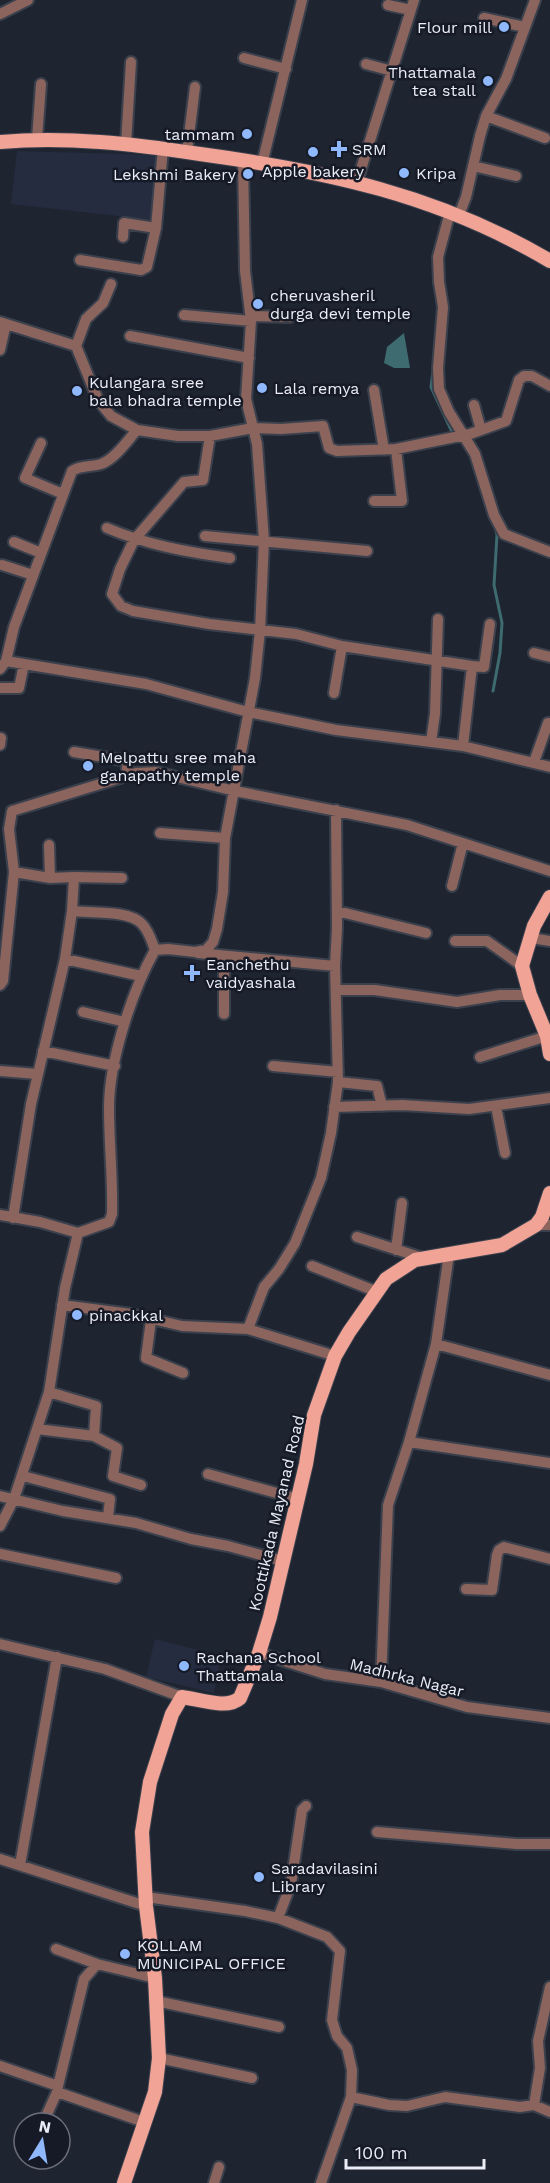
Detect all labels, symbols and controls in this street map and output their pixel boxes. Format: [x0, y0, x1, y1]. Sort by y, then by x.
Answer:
place label: Flour mill [417, 18, 492, 37]
marker: Flour mill [497, 20, 511, 34]
place label: Thattamala tea stall [388, 63, 476, 100]
marker: Thattamala tea stall [481, 74, 495, 88]
place label: tammam [164, 125, 235, 144]
marker: tammam [240, 127, 254, 141]
marker: SRM [330, 140, 348, 158]
place label: SRM [352, 140, 387, 159]
marker: Apple bakery [306, 145, 320, 159]
place label: Apple bakery [262, 162, 365, 181]
place label: Kripa [416, 164, 456, 183]
place label: Lekshmi Bakery [113, 165, 237, 184]
marker: Kripa [397, 166, 411, 180]
marker: Lekshmi Bakery [241, 167, 255, 181]
place label: cheruvasheril durga devi temple [270, 286, 411, 323]
marker: cheruvasheril durga devi temple [251, 297, 265, 311]
place label: Kulangara sree bala bhadra temple [89, 373, 242, 410]
place label: Lala remya [274, 379, 359, 398]
marker: Lala remya [255, 381, 269, 395]
marker: Kulangara sree bala bhadra temple [70, 384, 84, 398]
place label: Melpattu sree maha ganapathy temple [100, 748, 256, 785]
marker: Melpattu sree maha ganapathy temple [81, 759, 95, 773]
place label: Eanchethu vaidyashala [206, 955, 296, 992]
marker: Eanchethu vaidyashala [183, 964, 201, 982]
place label: pinackkal [89, 1306, 163, 1325]
marker: pinackkal [70, 1308, 84, 1322]
street label: Koottikada Mayanad Road [245, 1413, 308, 1613]
place label: Rachana School Thattamala [196, 1648, 321, 1685]
street label: Madhrka Nagar [348, 1654, 466, 1701]
marker: Rachana School Thattamala [177, 1659, 191, 1673]
place label: Saradavilasini Library [271, 1859, 378, 1896]
marker: Saradavilasini Library [252, 1870, 266, 1884]
place label: KOLLAM MUNICIPAL OFFICE [137, 1936, 286, 1973]
marker: KOLLAM MUNICIPAL OFFICE [118, 1947, 132, 1961]
north arrow [12, 2111, 72, 2171]
text: N [37, 2116, 52, 2137]
scale bar [346, 2132, 484, 2170]
text: 100 m [355, 2142, 408, 2163]

